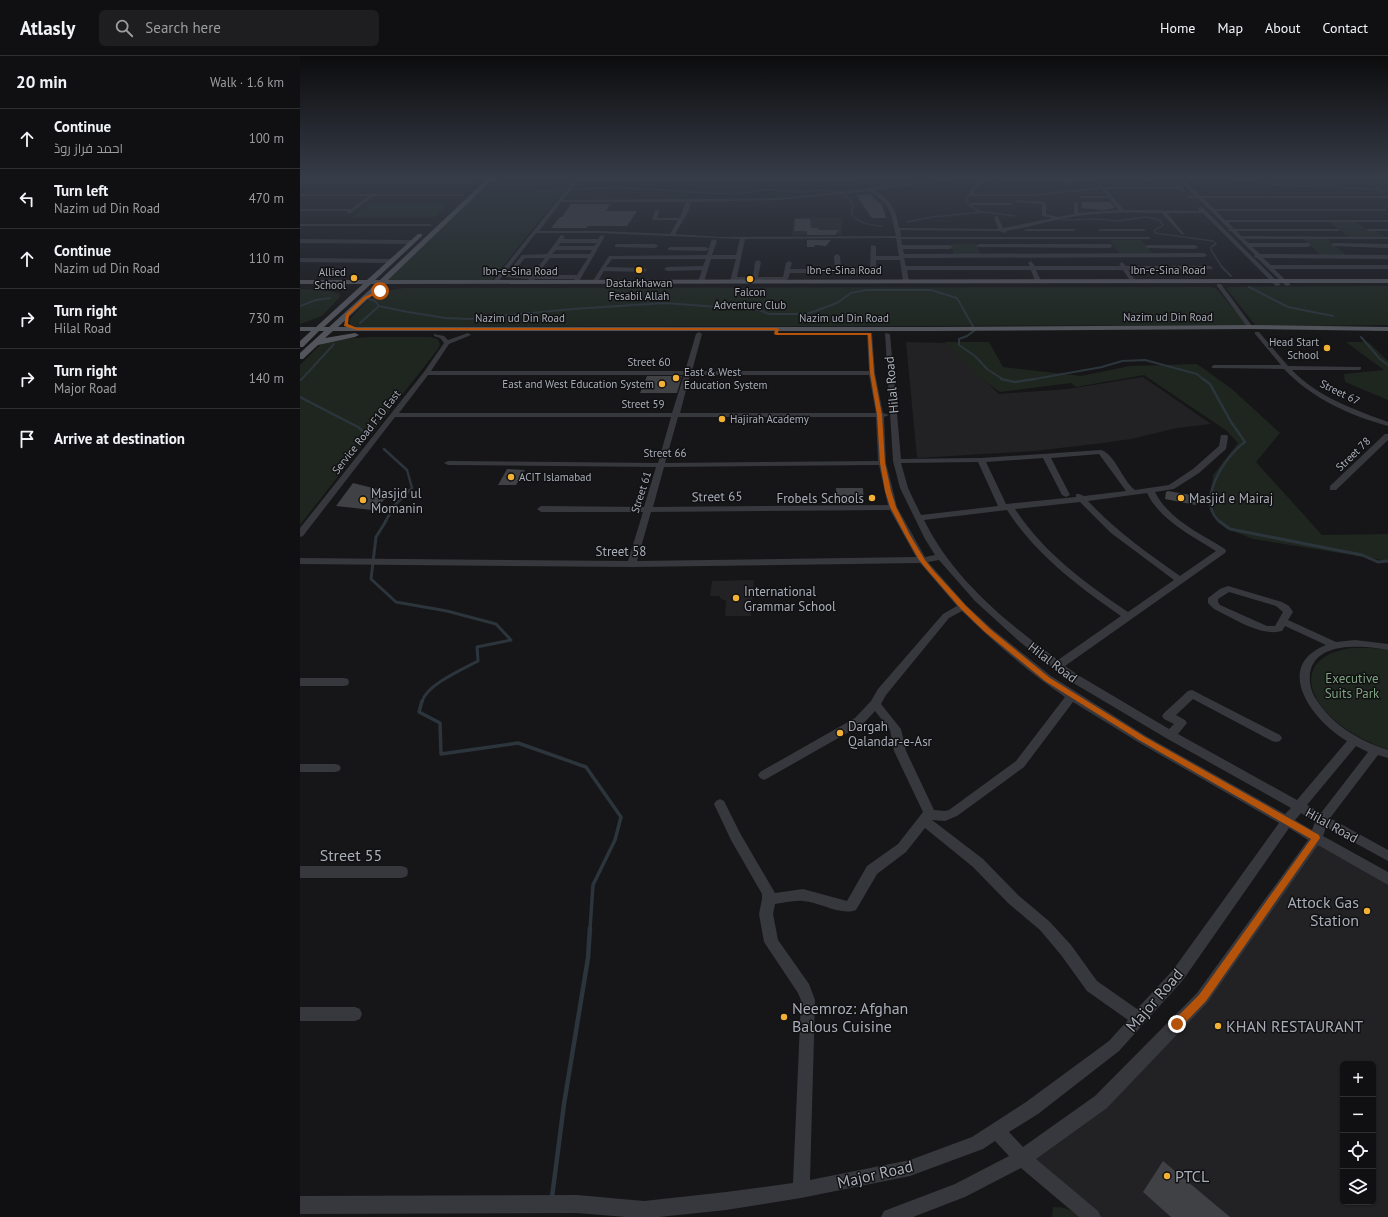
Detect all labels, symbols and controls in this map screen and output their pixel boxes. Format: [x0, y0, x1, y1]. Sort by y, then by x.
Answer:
search box [99, 10, 379, 46]
text: Atlasly [20, 16, 75, 40]
icon: search [113, 17, 135, 39]
text: Search here [145, 18, 221, 37]
text: Home [1160, 19, 1195, 37]
text: Map [1217, 19, 1243, 37]
text: About [1265, 19, 1301, 37]
text: Contact [1323, 19, 1368, 37]
text: 20 min [16, 71, 67, 93]
text: Walk · 1.6 km [210, 74, 284, 91]
text: Continue [54, 117, 111, 136]
icon: ahead [16, 128, 38, 150]
text: 100 m [249, 130, 284, 147]
text: احمد فراز روڈ [54, 140, 123, 157]
text: Turn left [54, 181, 108, 200]
icon: left [16, 188, 38, 210]
text: 470 m [249, 190, 284, 207]
text: Nazim ud Din Road [54, 200, 160, 217]
text: Continue [54, 241, 111, 260]
icon: ahead [16, 248, 38, 270]
text: 110 m [249, 250, 284, 267]
text: Nazim ud Din Road [54, 260, 160, 277]
street label: Ibn-e-Sina Road [806, 263, 882, 277]
street label: Ibn-e-Sina Road [1130, 263, 1206, 277]
street label: Ibn-e-Sina Road [482, 264, 558, 278]
place label: Allied School [314, 265, 347, 292]
marker: Dastarkhawan Fesabil Allah [634, 265, 644, 275]
marker: Allied School [349, 273, 359, 283]
marker: Falcon Adventure Club [745, 274, 755, 284]
place label: Dastarkhawan Fesabil Allah [606, 276, 672, 303]
route start [371, 282, 389, 300]
place label: Falcon Adventure Club [714, 285, 786, 312]
text: Turn right [54, 301, 117, 320]
icon: right [16, 308, 38, 330]
text: 730 m [249, 310, 284, 327]
street label: Nazim ud Din Road [1123, 310, 1213, 324]
street label: Nazim ud Din Road [475, 311, 565, 325]
street label: Nazim ud Din Road [799, 311, 889, 325]
text: Hilal Road [54, 320, 111, 337]
place label: Head Start School [1269, 335, 1320, 362]
marker: Head Start School [1322, 343, 1332, 353]
street label: Street 60 [627, 355, 671, 369]
street label: Hilal Road [881, 356, 902, 414]
text: Turn right [54, 361, 117, 380]
place label: East & West Education System [684, 365, 767, 392]
icon: right [16, 368, 38, 390]
text: 140 m [249, 370, 284, 387]
marker: East & West Education System [671, 373, 681, 383]
street label: Street 67 [1318, 376, 1362, 408]
place label: East and West Education System [502, 377, 654, 391]
marker: East and West Education System [657, 379, 667, 389]
text: Major Road [54, 380, 117, 397]
street label: Service Road F10 East [329, 387, 403, 477]
street label: Street 59 [621, 397, 665, 411]
place label: Hajirah Academy [730, 412, 810, 426]
marker: Hajirah Academy [717, 414, 727, 424]
icon: arrive [16, 428, 38, 450]
text: Arrive at destination [54, 429, 185, 448]
street label: Street 78 [1333, 434, 1373, 474]
street label: Street 66 [643, 446, 687, 460]
street label: Street 61 [628, 469, 654, 515]
place label: ACIT Islamabad [519, 470, 592, 484]
marker: ACIT Islamabad [506, 472, 516, 482]
place label: Masjid ul Momanin [371, 485, 423, 517]
street label: Street 65 [691, 488, 743, 505]
place label: Frobels Schools [776, 490, 864, 507]
place label: Masjid e Mairaj [1189, 490, 1273, 507]
marker: Frobels Schools [867, 493, 877, 503]
marker: Masjid e Mairaj [1176, 493, 1186, 503]
marker: Masjid ul Momanin [358, 495, 368, 505]
street label: Street 58 [596, 543, 646, 560]
place label: International Grammar School [744, 583, 836, 615]
marker: International Grammar School [731, 593, 741, 603]
street label: Hilal Road [1025, 638, 1081, 686]
park label: Executive Suits Park [1325, 670, 1380, 702]
place label: Dargah Qalandar-e-Asr [848, 718, 933, 750]
marker: Dargah Qalandar-e-Asr [835, 728, 845, 738]
street label: Hilal Road [1303, 804, 1361, 847]
street label: Street 55 [320, 845, 382, 865]
place label: Attock Gas Station [1287, 892, 1359, 930]
marker: Attock Gas Station [1362, 906, 1372, 916]
street label: Major Road [1121, 964, 1187, 1036]
place label: Neemroz: Afghan Balous Cuisine [792, 998, 908, 1036]
marker: Neemroz: Afghan Balous Cuisine [779, 1012, 789, 1022]
route end [1168, 1015, 1186, 1033]
place label: KHAN RESTAURANT [1226, 1016, 1363, 1036]
marker: KHAN RESTAURANT [1213, 1021, 1223, 1031]
map controls [1340, 1061, 1376, 1205]
button: + [1340, 1061, 1376, 1097]
button: − [1340, 1097, 1376, 1133]
button: locate [1340, 1133, 1376, 1169]
street label: Major Road [835, 1156, 915, 1192]
place label: PTCL [1175, 1166, 1209, 1186]
button: layers [1340, 1169, 1376, 1205]
marker: PTCL [1162, 1171, 1172, 1181]

